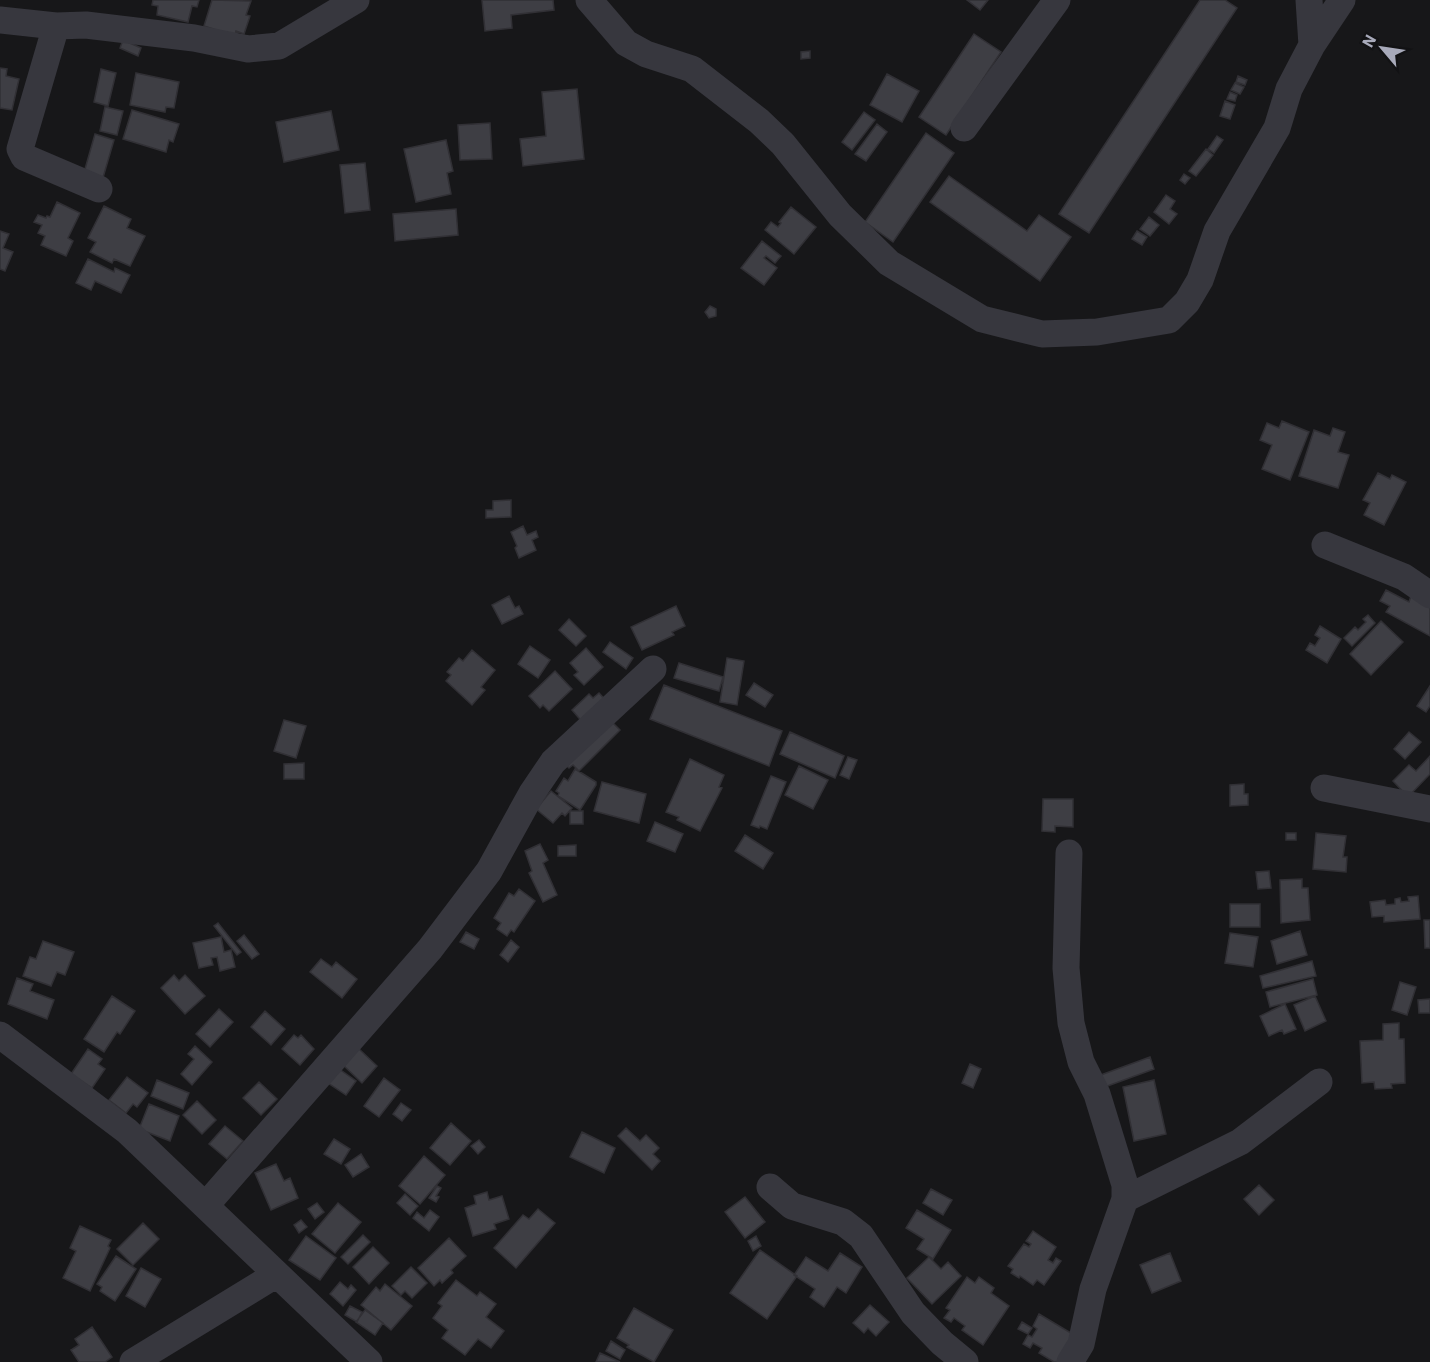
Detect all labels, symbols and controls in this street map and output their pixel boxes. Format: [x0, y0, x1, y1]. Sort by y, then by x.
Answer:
north arrow [1352, 18, 1412, 78]
text: N [1357, 31, 1380, 51]

